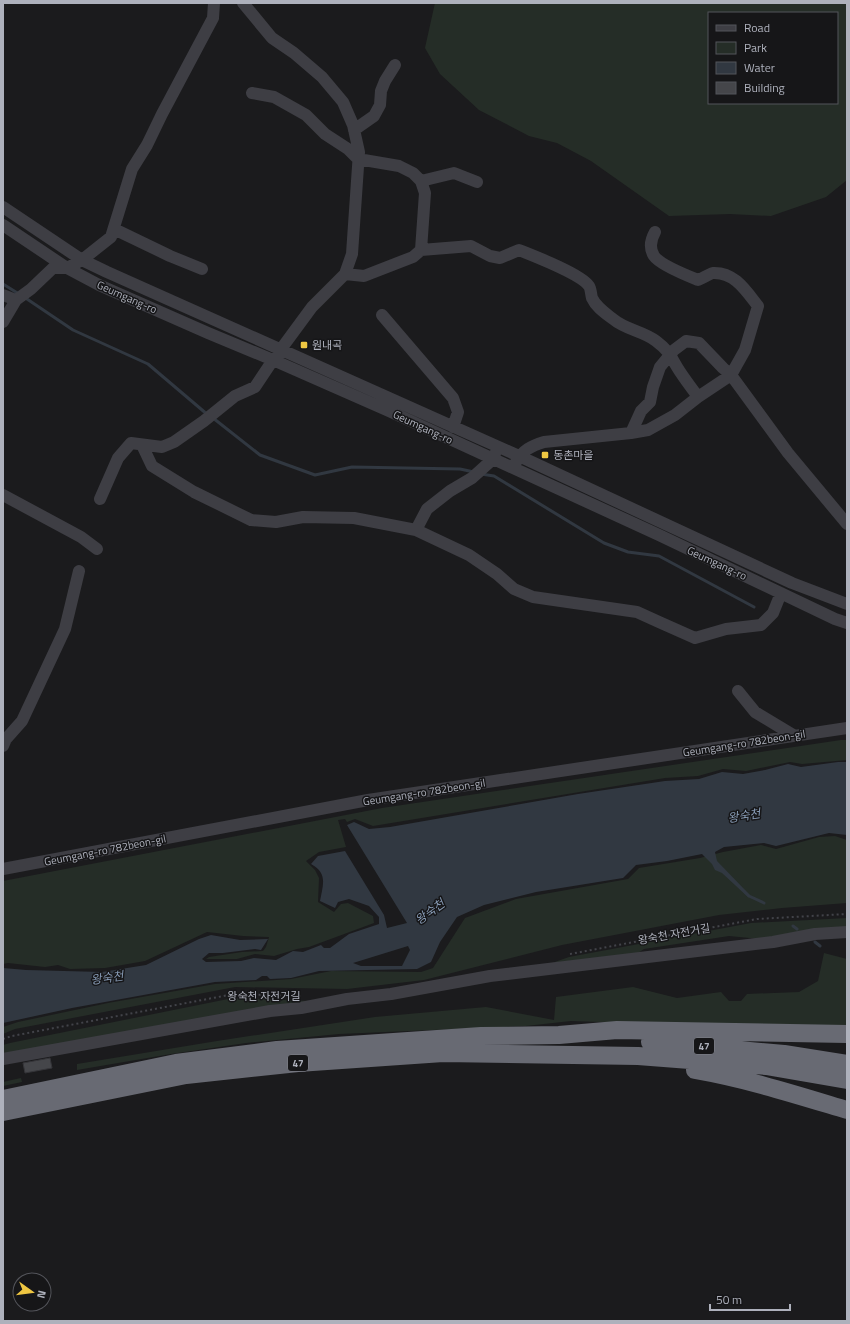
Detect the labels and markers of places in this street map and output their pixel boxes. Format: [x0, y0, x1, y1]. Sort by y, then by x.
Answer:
place label: 원내곡 [312, 337, 342, 353]
marker: 원내곡 [299, 340, 309, 350]
place label: 동촌마을 [553, 447, 593, 463]
marker: 동촌마을 [540, 450, 550, 460]

